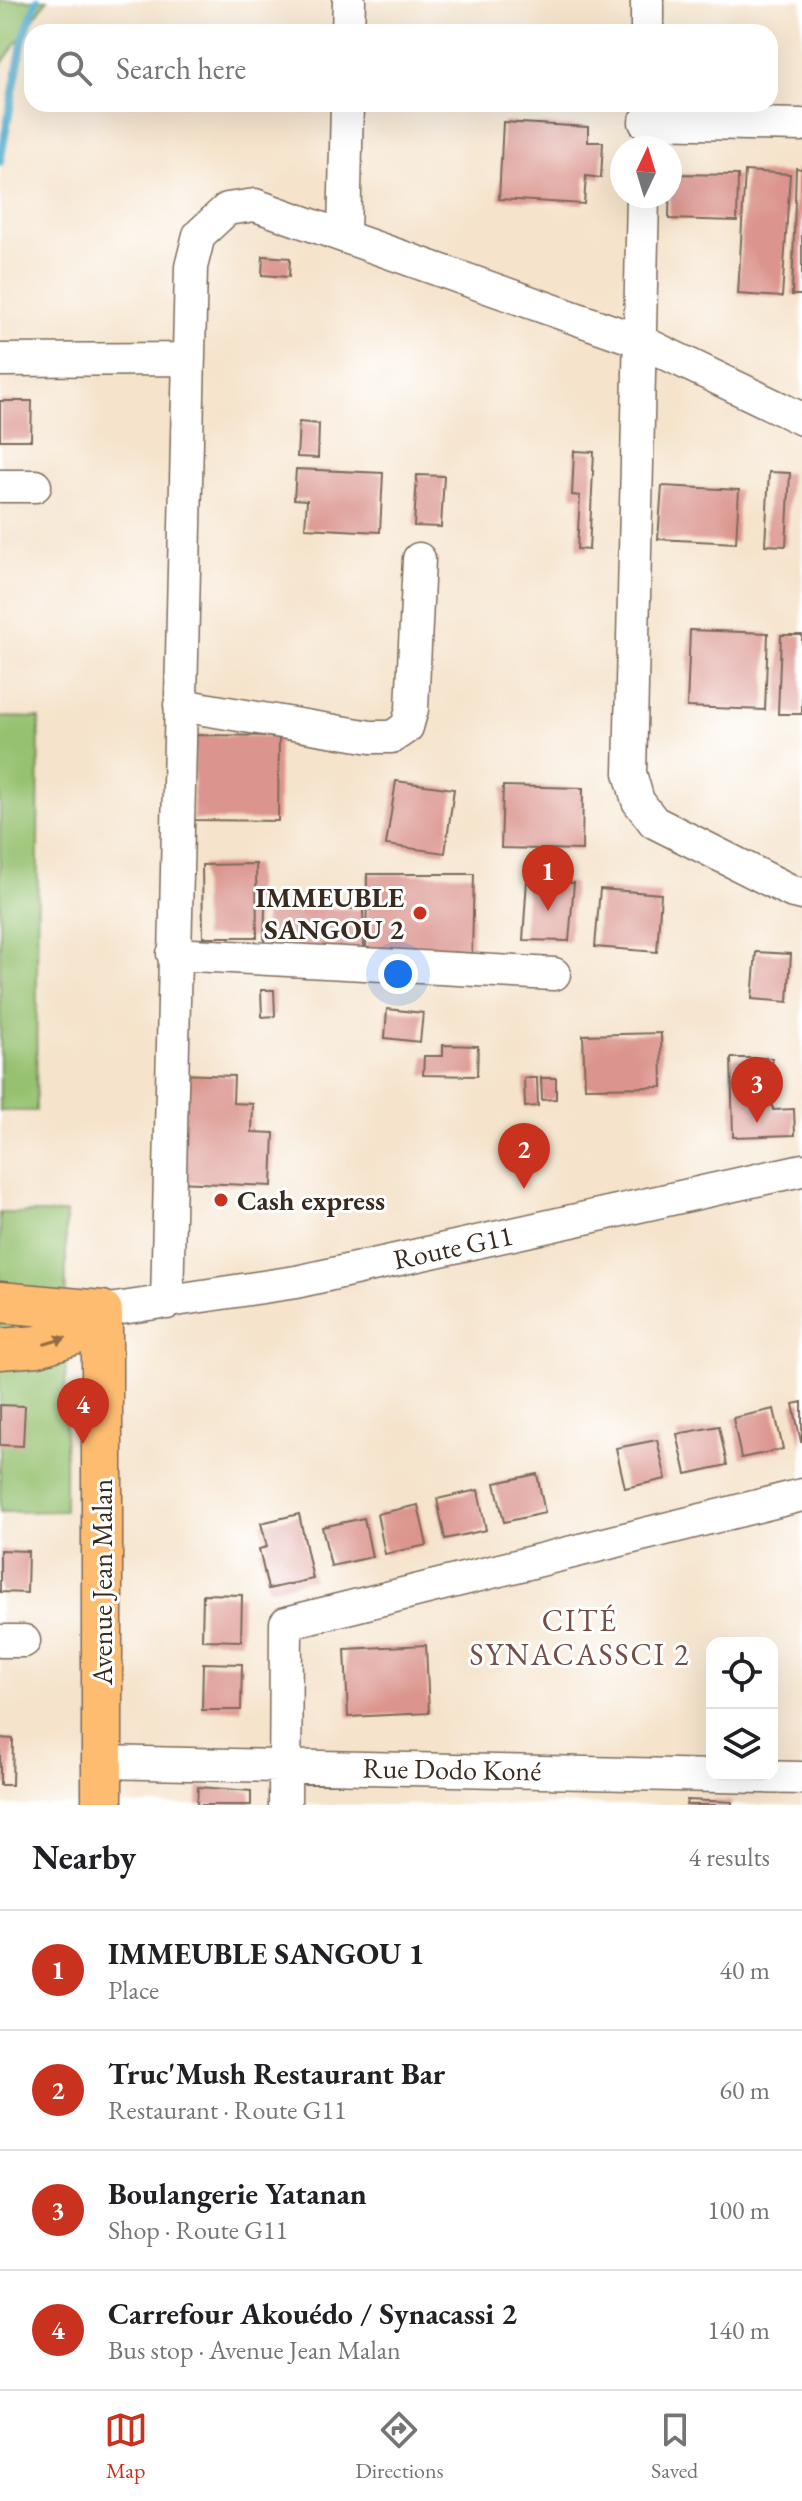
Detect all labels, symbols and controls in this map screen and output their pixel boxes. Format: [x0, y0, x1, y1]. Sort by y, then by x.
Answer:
search box [24, 24, 778, 112]
icon: search [52, 46, 96, 90]
text: Search here [116, 49, 246, 88]
north arrow [610, 136, 682, 208]
pin: 1 [522, 845, 574, 911]
place label: IMMEUBLE SANGOU 2 [255, 879, 404, 947]
marker: IMMEUBLE SANGOU 2 [411, 904, 429, 922]
your location [378, 954, 418, 994]
pin: 3 [731, 1057, 783, 1123]
pin: 2 [498, 1123, 550, 1189]
place label: Cash express [237, 1182, 385, 1218]
marker: Cash express [212, 1191, 230, 1209]
street label: Route G11 [390, 1217, 516, 1277]
one-way arrow [44, 1334, 68, 1346]
pin: 4 [57, 1378, 109, 1444]
street label: Avenue Jean Malan [84, 1479, 120, 1686]
district label: CITÉ SYNACASSCI 2 [470, 1601, 690, 1674]
map controls [706, 1637, 778, 1781]
button: locate [706, 1637, 778, 1709]
button: layers [706, 1709, 778, 1781]
street label: Rue Dodo Koné [362, 1749, 542, 1789]
text: Nearby [32, 1835, 136, 1879]
text: 4 results [689, 1840, 770, 1874]
text: IMMEUBLE SANGOU 1 [108, 1934, 424, 1973]
text: 1 [51, 1953, 65, 1987]
text: 40 m [720, 1953, 770, 1987]
text: Place [108, 1973, 159, 2007]
text: Truc'Mush Restaurant Bar [108, 2054, 445, 2093]
text: 2 [51, 2073, 65, 2107]
text: 60 m [720, 2073, 770, 2107]
text: Restaurant · Route G11 [108, 2093, 346, 2127]
text: Boulangerie Yatanan [108, 2174, 367, 2213]
text: 3 [51, 2193, 65, 2227]
text: 100 m [707, 2193, 770, 2227]
text: Shop · Route G11 [108, 2213, 288, 2247]
text: Carrefour Akouédo / Synacassi 2 [108, 2294, 517, 2333]
text: 4 [51, 2313, 65, 2347]
text: 140 m [707, 2313, 770, 2347]
text: Bus stop · Avenue Jean Malan [108, 2333, 401, 2367]
tab: Map [104, 2408, 148, 2485]
tab: Directions [355, 2408, 444, 2485]
tab: Saved [651, 2408, 698, 2485]

